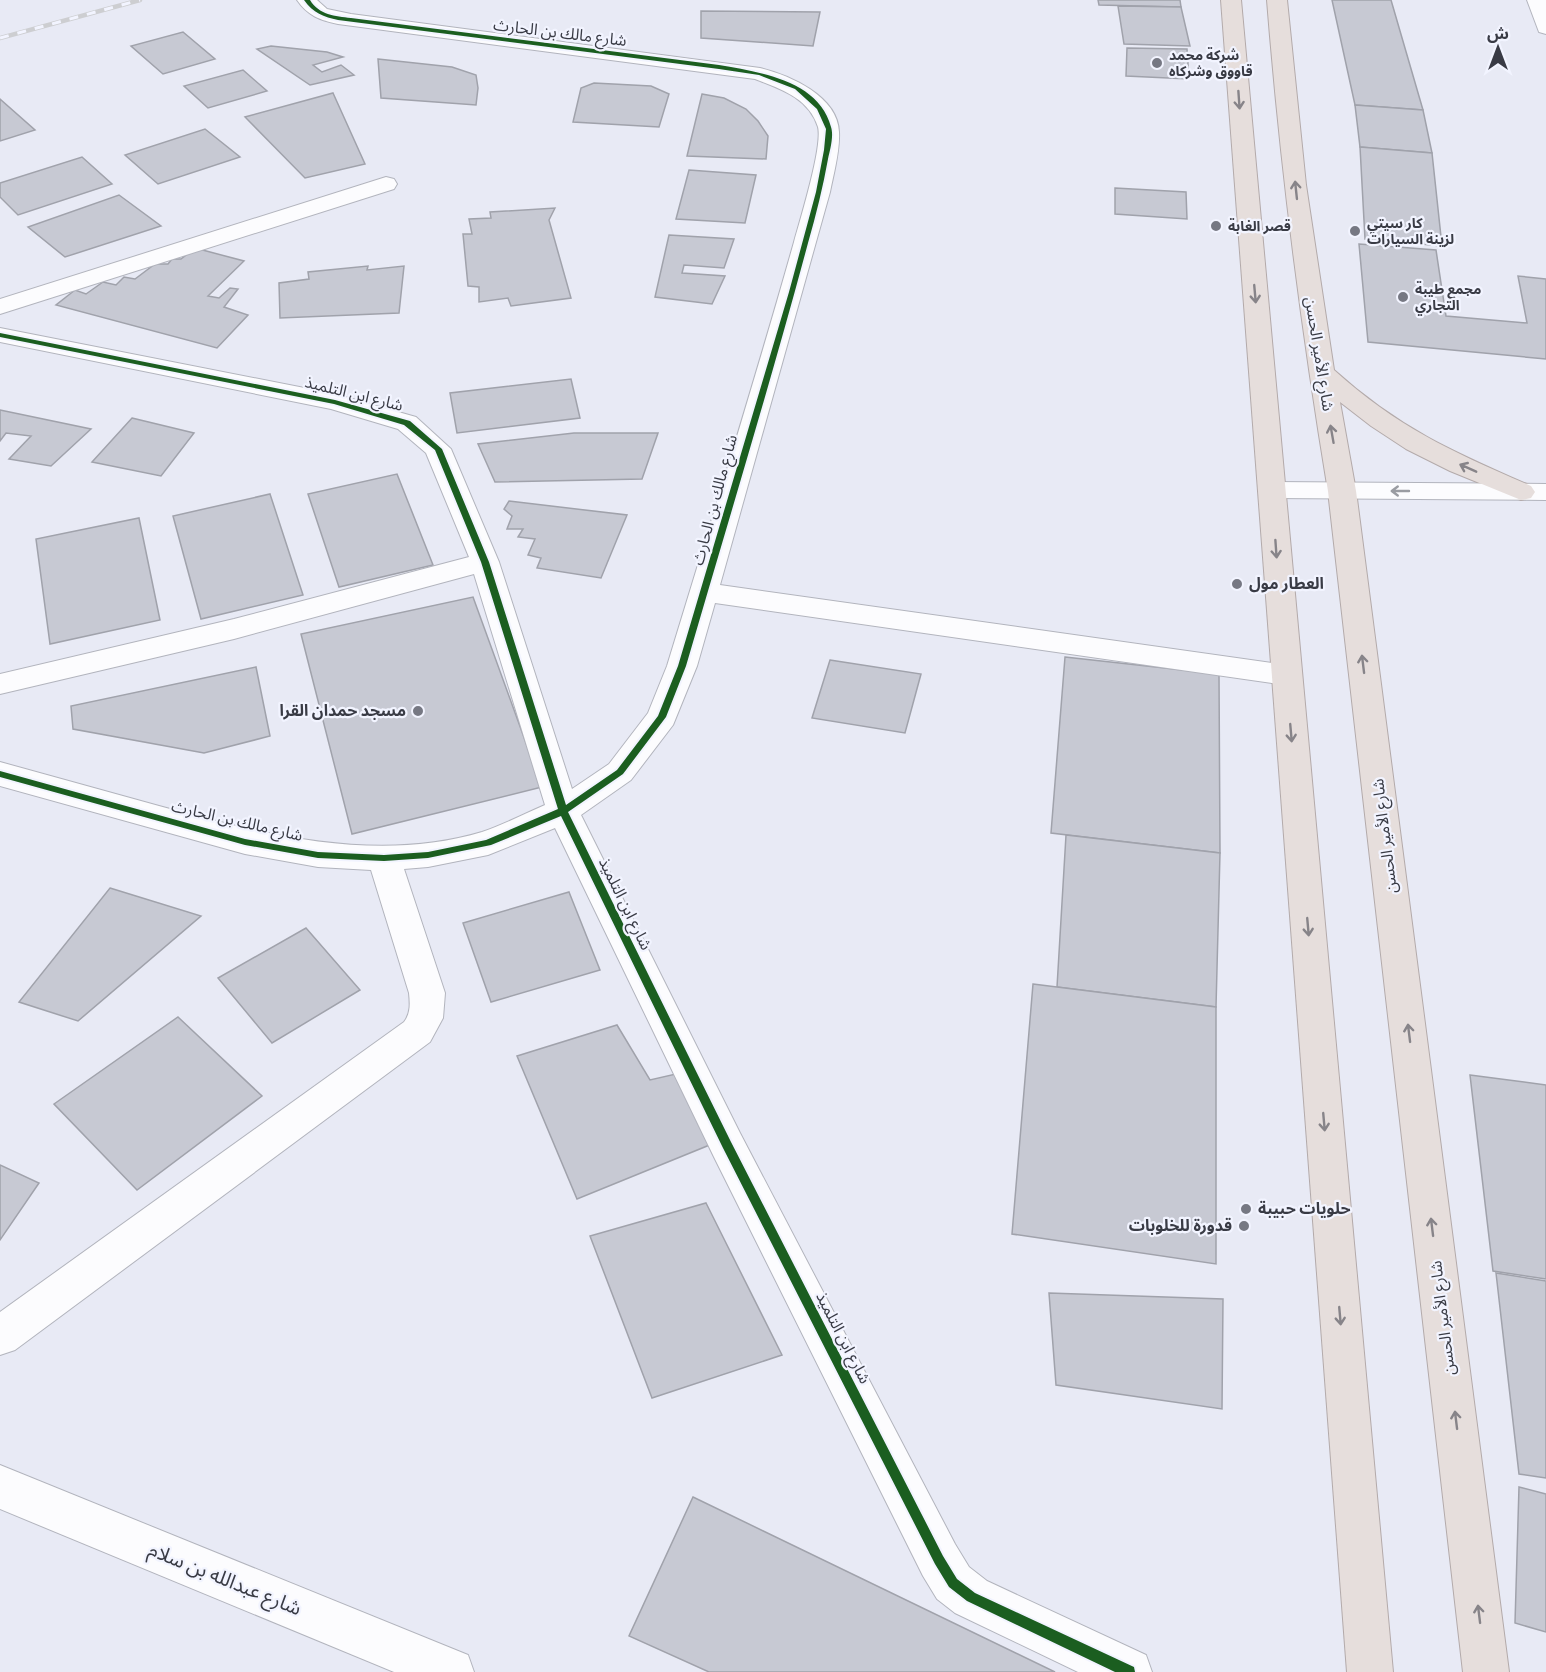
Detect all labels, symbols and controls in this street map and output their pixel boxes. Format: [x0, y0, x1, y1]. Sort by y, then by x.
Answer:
street label: شارع مالك بن الحارث [492, 15, 628, 53]
north arrow [1468, 18, 1528, 78]
text: ش [1487, 24, 1509, 44]
place label: شركة محمد قاووق وشركاه [1169, 47, 1253, 80]
marker: شركة محمد قاووق وشركاه [1150, 56, 1164, 70]
one-way arrow [1234, 90, 1245, 110]
one-way arrow [1290, 180, 1301, 200]
place label: كار سيتي لزينة السيارات [1367, 215, 1454, 248]
place label: قصر الغابة [1228, 218, 1291, 235]
marker: قصر الغابة [1209, 219, 1223, 233]
marker: كار سيتي لزينة السيارات [1348, 224, 1362, 238]
place label: مجمع طيبة التجاري [1415, 281, 1481, 316]
one-way arrow [1250, 284, 1261, 304]
marker: مجمع طيبة التجاري [1396, 290, 1410, 304]
street label: شارع الأمير الحسن [1298, 295, 1338, 413]
street label: شارع ابن التلميذ [302, 372, 405, 418]
one-way arrow [1326, 424, 1337, 444]
street label: شارع مالك بن الحارث [688, 433, 744, 568]
one-way arrow [1459, 462, 1477, 473]
one-way arrow [1390, 485, 1410, 497]
one-way arrow [1271, 538, 1282, 558]
place label: العطار مول [1249, 574, 1324, 594]
marker: العطار مول [1230, 577, 1244, 591]
one-way arrow [1358, 655, 1369, 674]
place label: مسجد حمدان القرا [280, 701, 406, 721]
marker: مسجد حمدان القرا [411, 704, 425, 718]
one-way arrow [1286, 722, 1297, 742]
street label: شارع الأمير الحسن [1368, 777, 1404, 895]
street label: شارع مالك بن الحارث [169, 796, 305, 848]
street label: شارع ابن التلميذ [592, 854, 656, 954]
one-way arrow [1302, 917, 1313, 937]
one-way arrow [1403, 1024, 1414, 1044]
one-way arrow [1319, 1111, 1330, 1131]
place label: حلويات حبيبة [1258, 1199, 1350, 1219]
marker: حلويات حبيبة [1239, 1202, 1253, 1216]
place label: قدورة للخلوبات [1129, 1216, 1232, 1236]
one-way arrow [1427, 1217, 1438, 1237]
marker: قدورة للخلوبات [1237, 1219, 1251, 1233]
street label: شارع الأمير الحسن [1426, 1259, 1462, 1377]
street label: شارع ابن التلميذ [809, 1289, 875, 1388]
one-way arrow [1335, 1305, 1346, 1325]
one-way arrow [1450, 1411, 1461, 1431]
street label: شارع عبدالله بن سلام [144, 1537, 305, 1623]
one-way arrow [1474, 1605, 1485, 1624]

